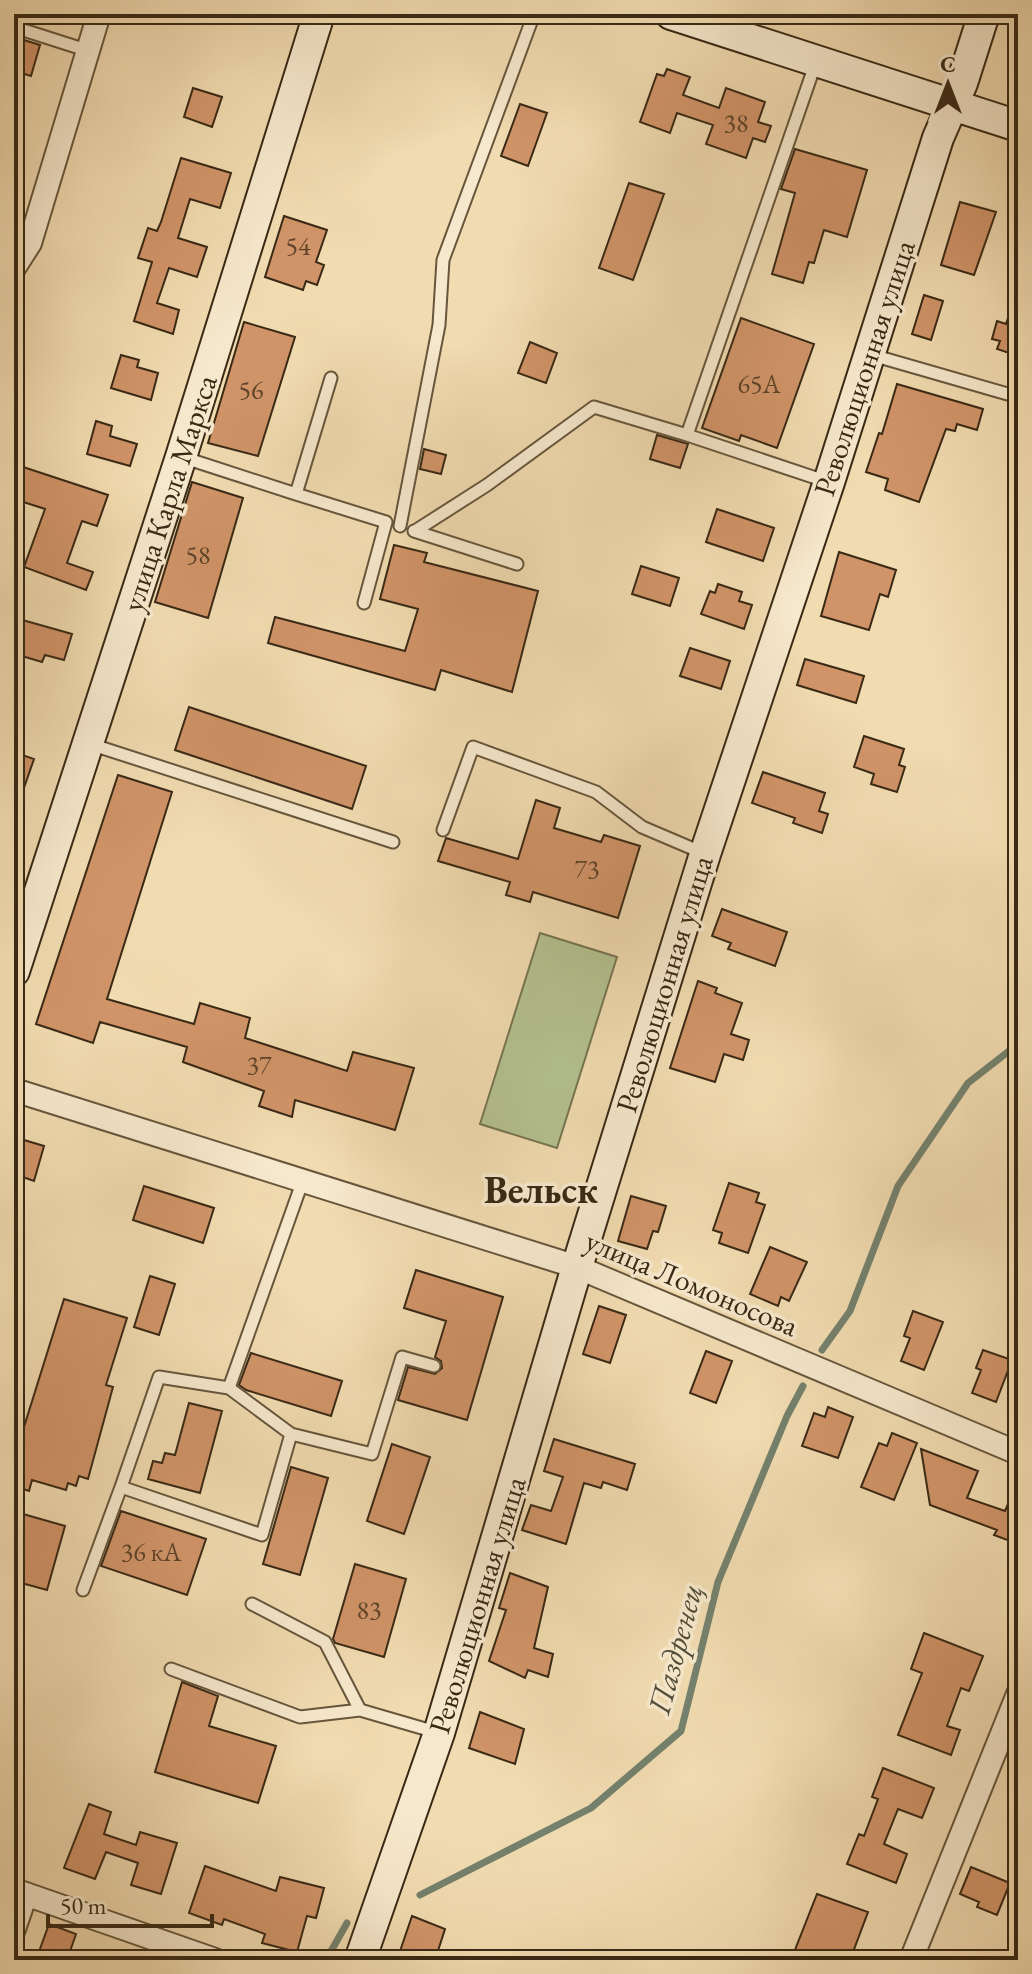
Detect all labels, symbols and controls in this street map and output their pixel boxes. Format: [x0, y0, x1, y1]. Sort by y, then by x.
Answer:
north arrow [908, 44, 988, 124]
text: С [940, 50, 956, 79]
house number: 38 [724, 106, 748, 140]
house number: 54 [286, 229, 311, 263]
street label: Революционная улица [804, 235, 924, 501]
house number: 65А [738, 367, 781, 401]
street label: улица Карла Маркса [112, 370, 226, 616]
house number: 56 [239, 373, 263, 407]
house number: 58 [186, 538, 210, 572]
street label: Революционная улица [606, 851, 722, 1117]
house number: 73 [575, 852, 599, 886]
house number: 37 [247, 1048, 272, 1082]
district label: Вельск [484, 1165, 598, 1214]
street label: улица Ломоносова [580, 1221, 804, 1345]
street label: Революционная улица [419, 1472, 535, 1738]
house number: 36 кА [121, 1535, 182, 1569]
water label: Паздренец [637, 1580, 712, 1719]
house number: 83 [357, 1593, 381, 1627]
scale bar [48, 1878, 212, 1928]
text: 50 m [60, 1890, 107, 1921]

